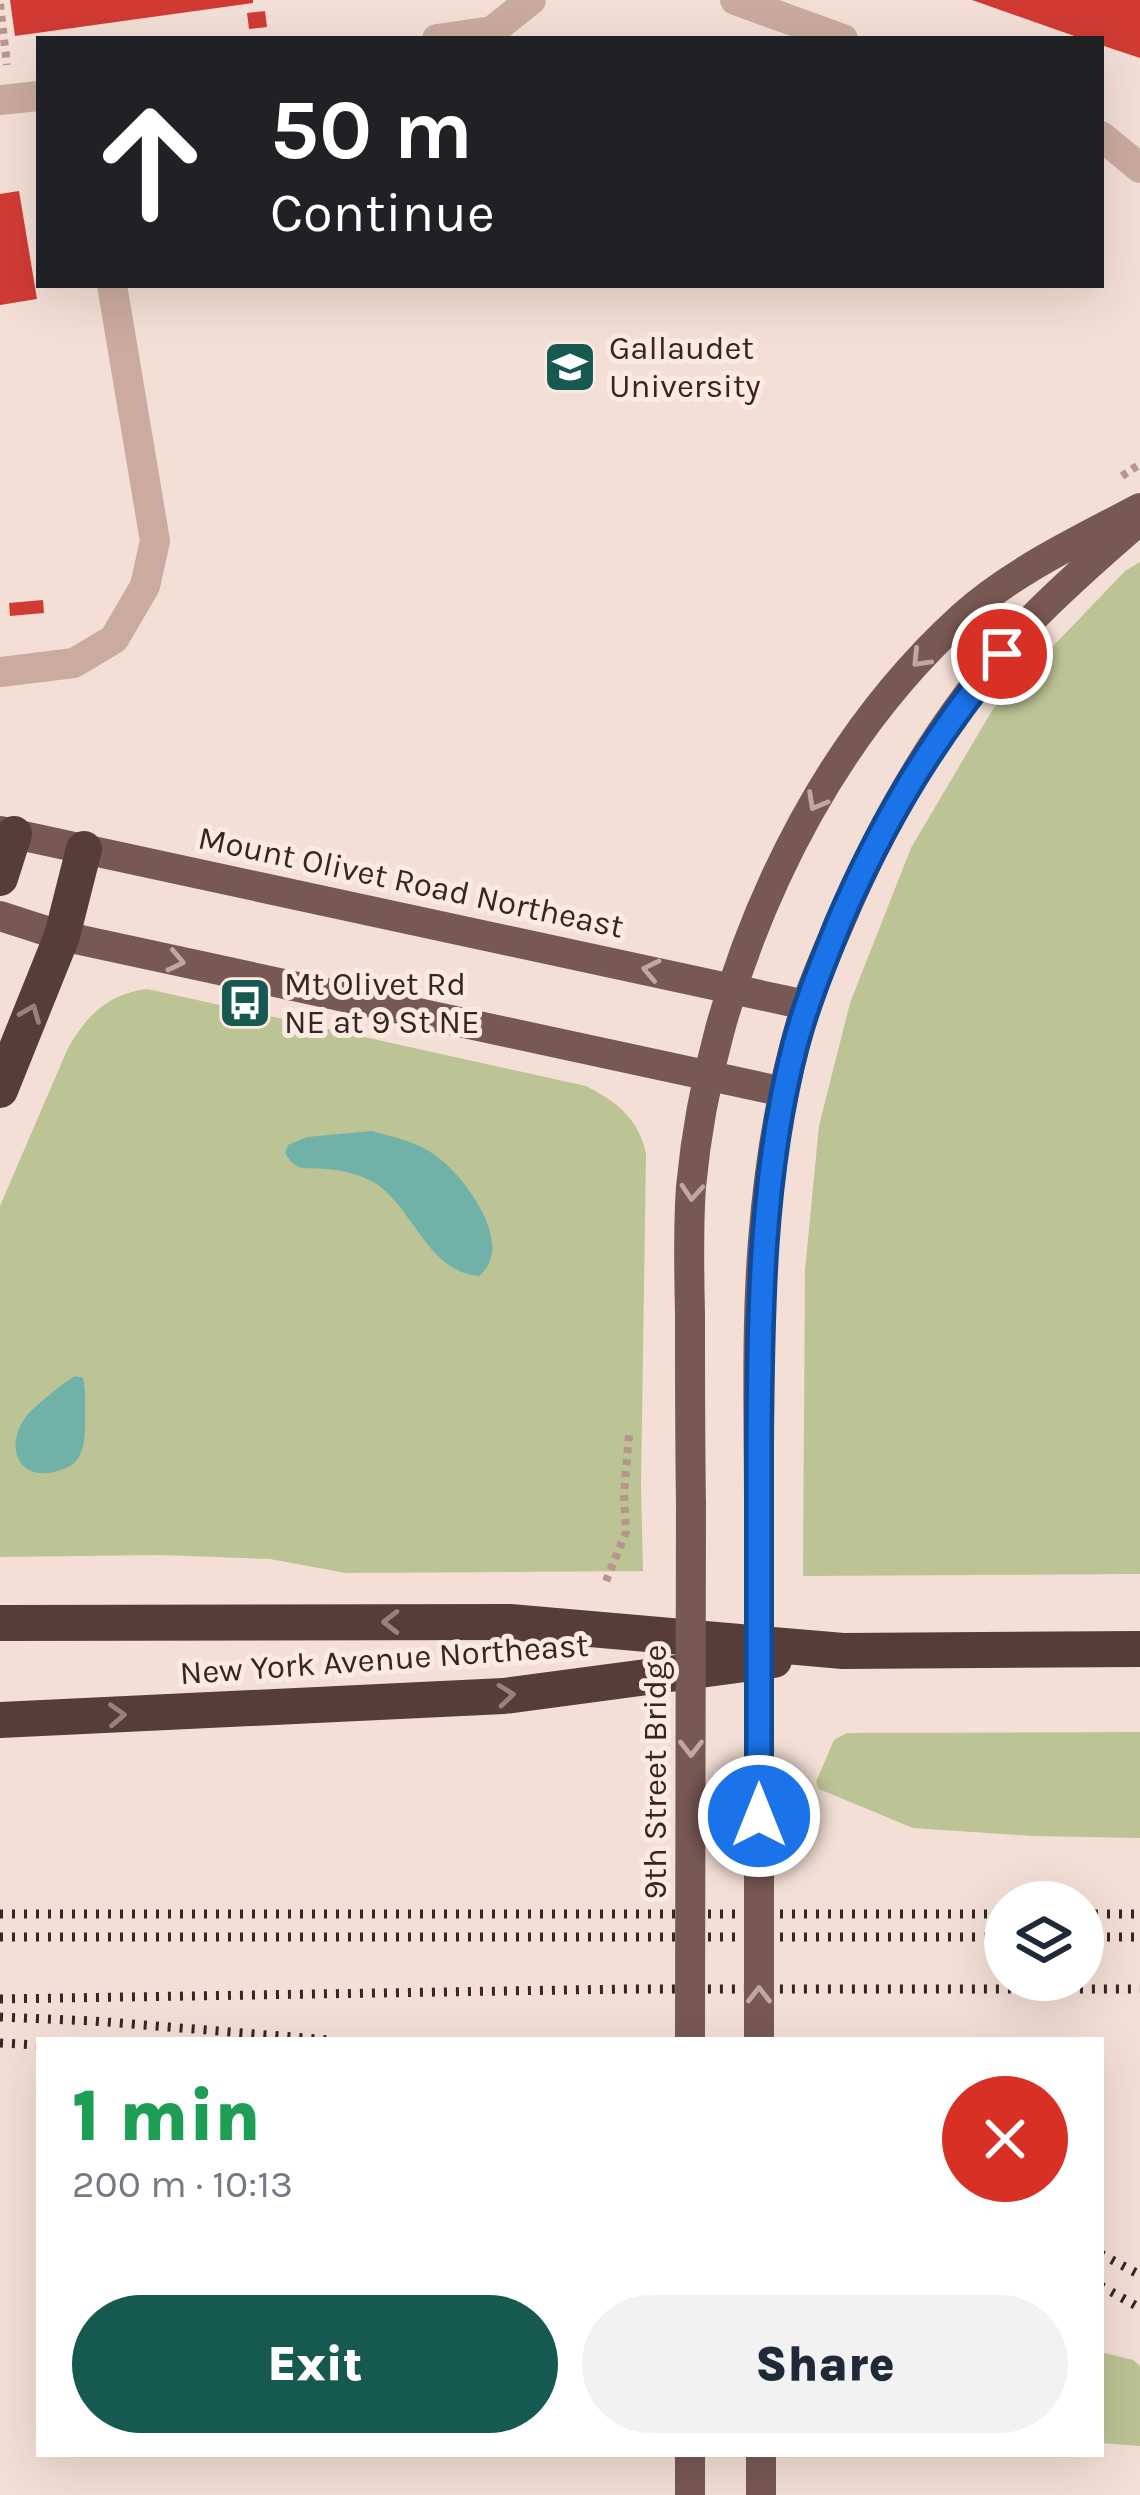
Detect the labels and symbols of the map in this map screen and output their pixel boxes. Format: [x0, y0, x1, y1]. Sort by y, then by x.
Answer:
place label: Gallaudet University [609, 329, 761, 405]
school or university icon: Gallaudet University [542, 339, 598, 395]
pin [951, 603, 1053, 705]
one-way arrow [913, 645, 935, 667]
one-way arrow [807, 789, 830, 811]
street label: Mount Olivet Road Northeast [195, 818, 627, 946]
one-way arrow [166, 947, 186, 972]
one-way arrow [642, 958, 662, 983]
place label: Mt Olivet Rd NE at 9 St NE [284, 965, 480, 1041]
bus stop icon: Mt Olivet Rd NE at 9 St NE [217, 975, 273, 1031]
one-way arrow [17, 1004, 41, 1025]
one-way arrow [679, 1183, 705, 1202]
one-way arrow [381, 1609, 399, 1635]
street label: New York Avenue Northeast [178, 1626, 590, 1692]
street label: 9th Street Bridge [636, 1644, 674, 1900]
one-way arrow [497, 1683, 516, 1708]
one-way arrow [108, 1702, 127, 1728]
one-way arrow [678, 1740, 704, 1758]
position arrow [696, 1753, 822, 1879]
one-way arrow [746, 1985, 772, 2003]

